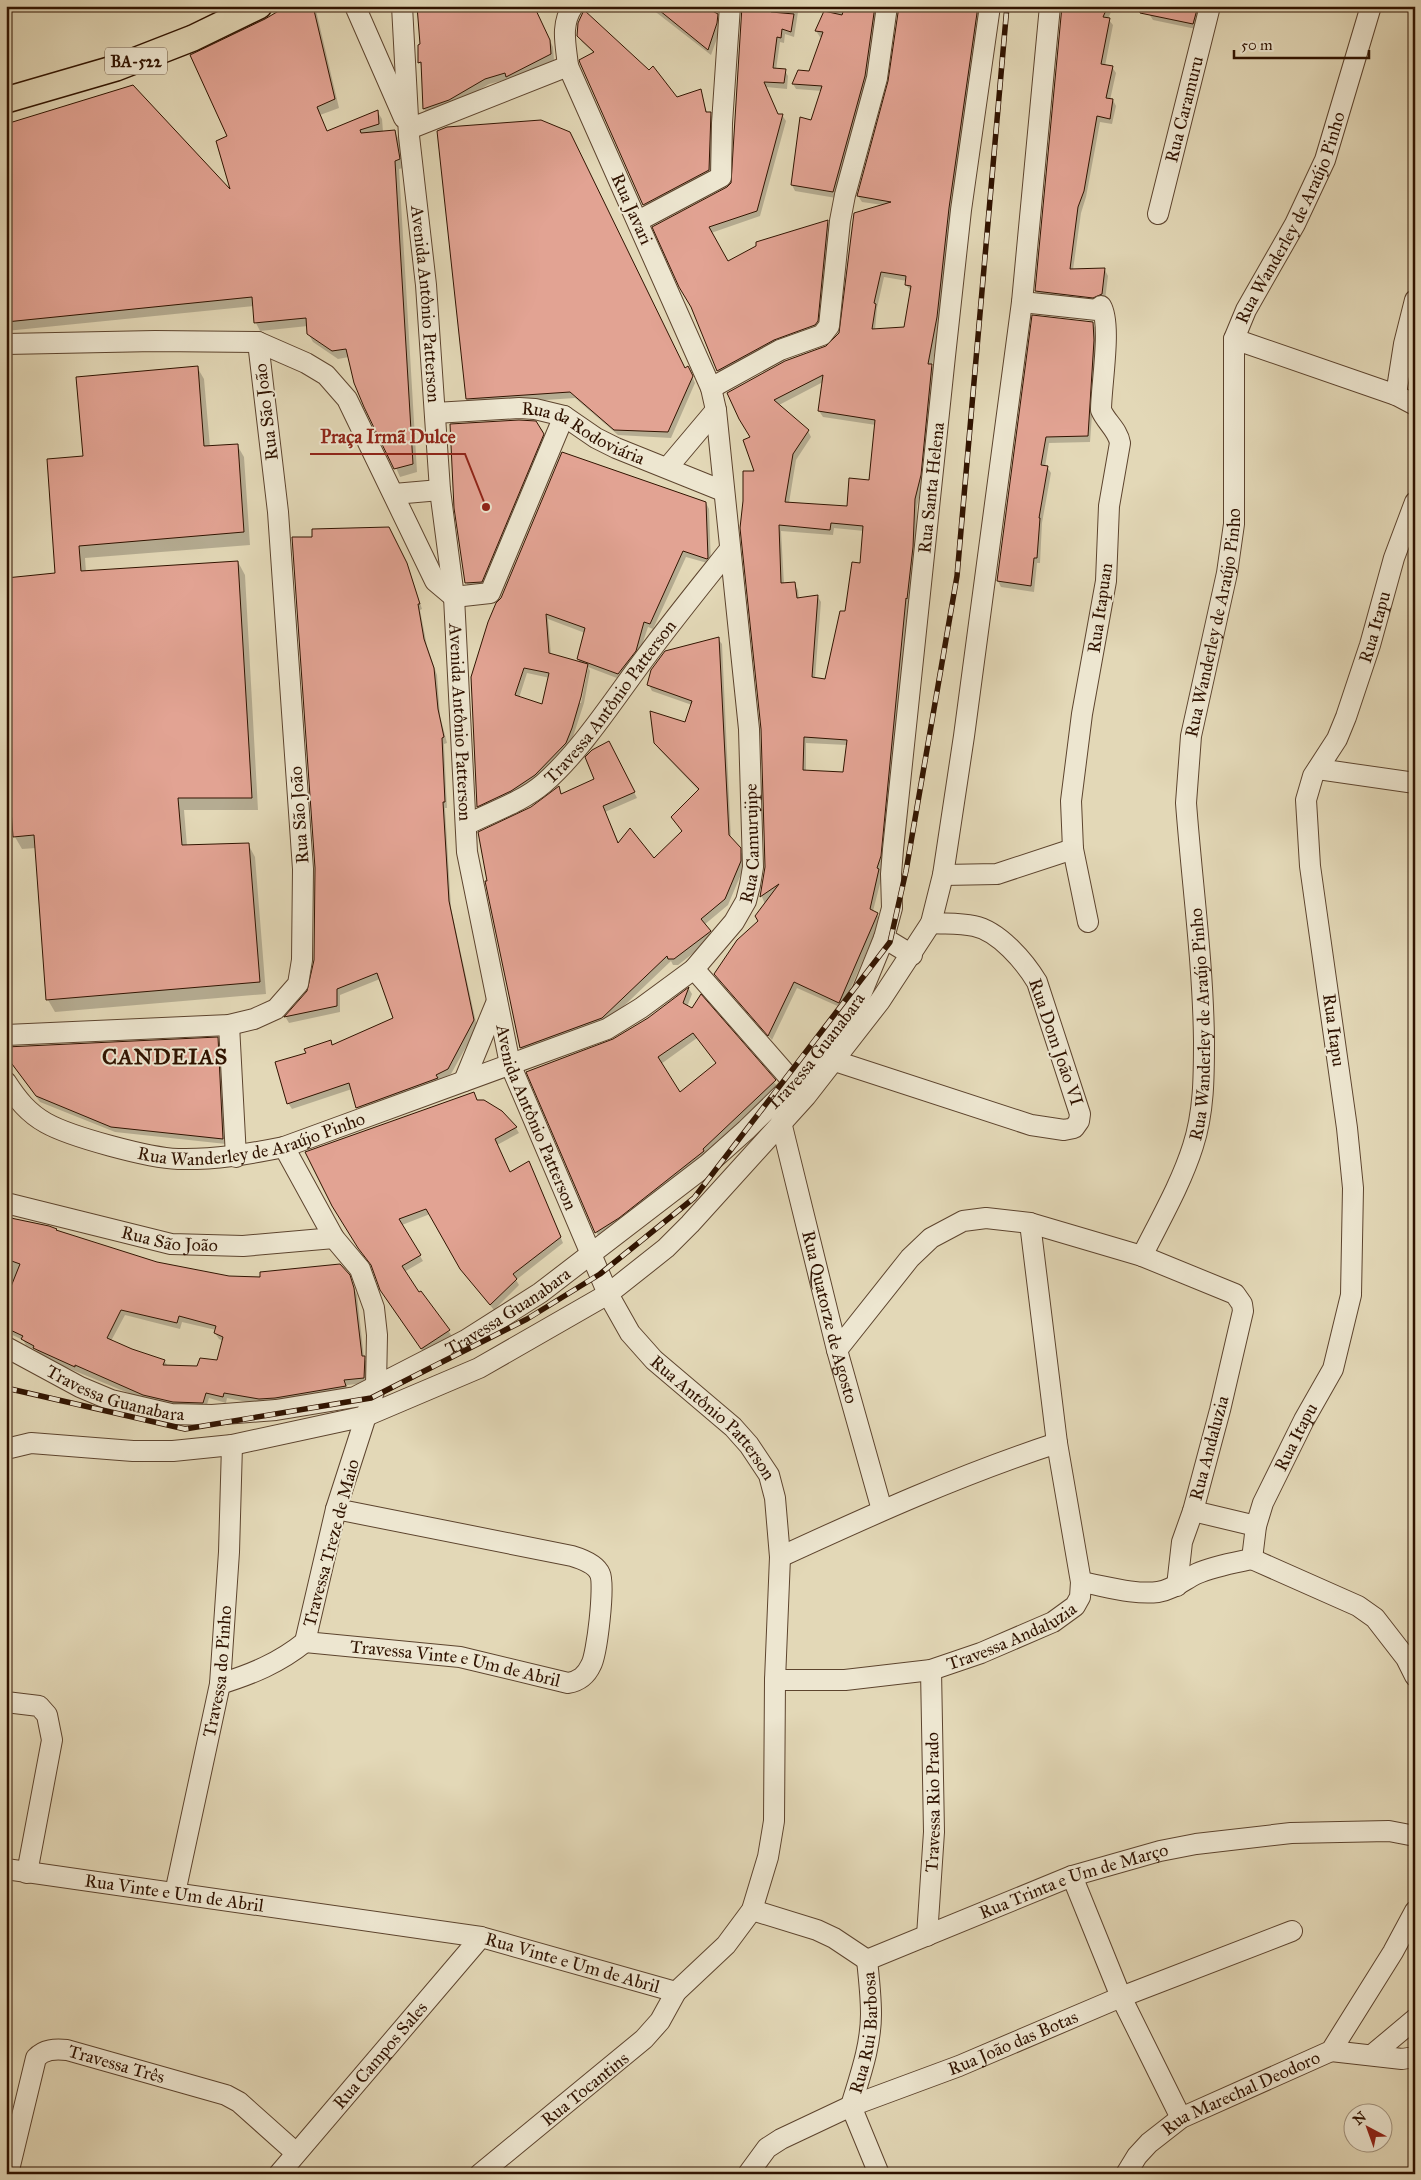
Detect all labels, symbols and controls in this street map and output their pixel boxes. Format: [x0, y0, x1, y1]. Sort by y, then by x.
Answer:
scale bar [1234, 28, 1368, 60]
text: 50 m [1241, 36, 1273, 54]
road number: BA-522 [105, 48, 167, 74]
street label: Rua Caramuru [1160, 53, 1208, 165]
street label: Rua Wanderley de Araújo Pinho [1231, 109, 1350, 327]
street label: Rua Javari [606, 170, 657, 249]
street label: Avenida Antônio Patterson [406, 203, 445, 403]
street label: Rua São João [249, 362, 284, 462]
street label: Rua da Rodoviária [521, 397, 648, 470]
callout: Praça Irmã Dulce [310, 420, 465, 454]
street label: Rua Santa Helena [913, 421, 949, 555]
text: Praça Irmã Dulce [320, 425, 456, 449]
street label: Rua Wanderley de Araújo Pinho [1180, 508, 1245, 739]
street label: Rua Itapuan [1083, 561, 1117, 654]
street label: Rua Itapu [1354, 588, 1395, 666]
street label: Travessa Antônio Patterson [540, 615, 681, 788]
street label: Avenida Antônio Patterson [444, 622, 476, 822]
street label: Rua São João [285, 766, 314, 864]
street label: Rua Camurujipe [735, 783, 764, 906]
street label: Rua Wanderley de Araújo Pinho [1184, 907, 1215, 1143]
street label: Rua Dom João VI [1023, 976, 1088, 1109]
street label: Travessa Guanabara [762, 988, 870, 1115]
street label: Rua Itapu [1318, 992, 1350, 1068]
street label: Avenida Antônio Patterson [491, 1022, 582, 1214]
district label: CANDEIAS [102, 1043, 228, 1070]
street label: Rua Wanderley de Araújo Pinho [136, 1107, 368, 1170]
street label: Rua São João [119, 1221, 218, 1257]
street label: Rua Quatorze de Agosto [797, 1228, 863, 1406]
street label: Travessa Guanabara [441, 1262, 575, 1360]
street label: Rua Antônio Patterson [646, 1351, 780, 1484]
street label: Travessa Guanabara [42, 1360, 185, 1425]
street label: Rua Andaluzia [1184, 1393, 1234, 1503]
street label: Rua Itapu [1270, 1399, 1323, 1475]
street label: Travessa Treze de Maio [298, 1457, 364, 1629]
street label: Travessa Andaluzia [944, 1597, 1081, 1675]
street label: Travessa do Pinho [198, 1605, 236, 1739]
street label: Travessa Vinte e Um de Abril [349, 1635, 563, 1692]
street label: Travessa Rio Prado [920, 1732, 945, 1873]
street label: Rua Trinta e Um de Março [976, 1839, 1170, 1924]
street label: Rua Vinte e Um de Abril [83, 1869, 265, 1917]
street label: Rua Vinte e Um de Abril [483, 1928, 663, 1998]
street label: Rua Rui Barbosa [844, 1971, 882, 2096]
street label: Rua Campos Sales [328, 1997, 432, 2113]
street label: Rua João das Botas [945, 2006, 1081, 2080]
street label: Travessa Três [66, 2040, 167, 2088]
street label: Rua Marechal Deodoro [1157, 2046, 1323, 2140]
street label: Rua Tocantins [537, 2047, 633, 2131]
north arrow [1344, 2102, 1394, 2152]
text: N [1350, 2108, 1370, 2129]

